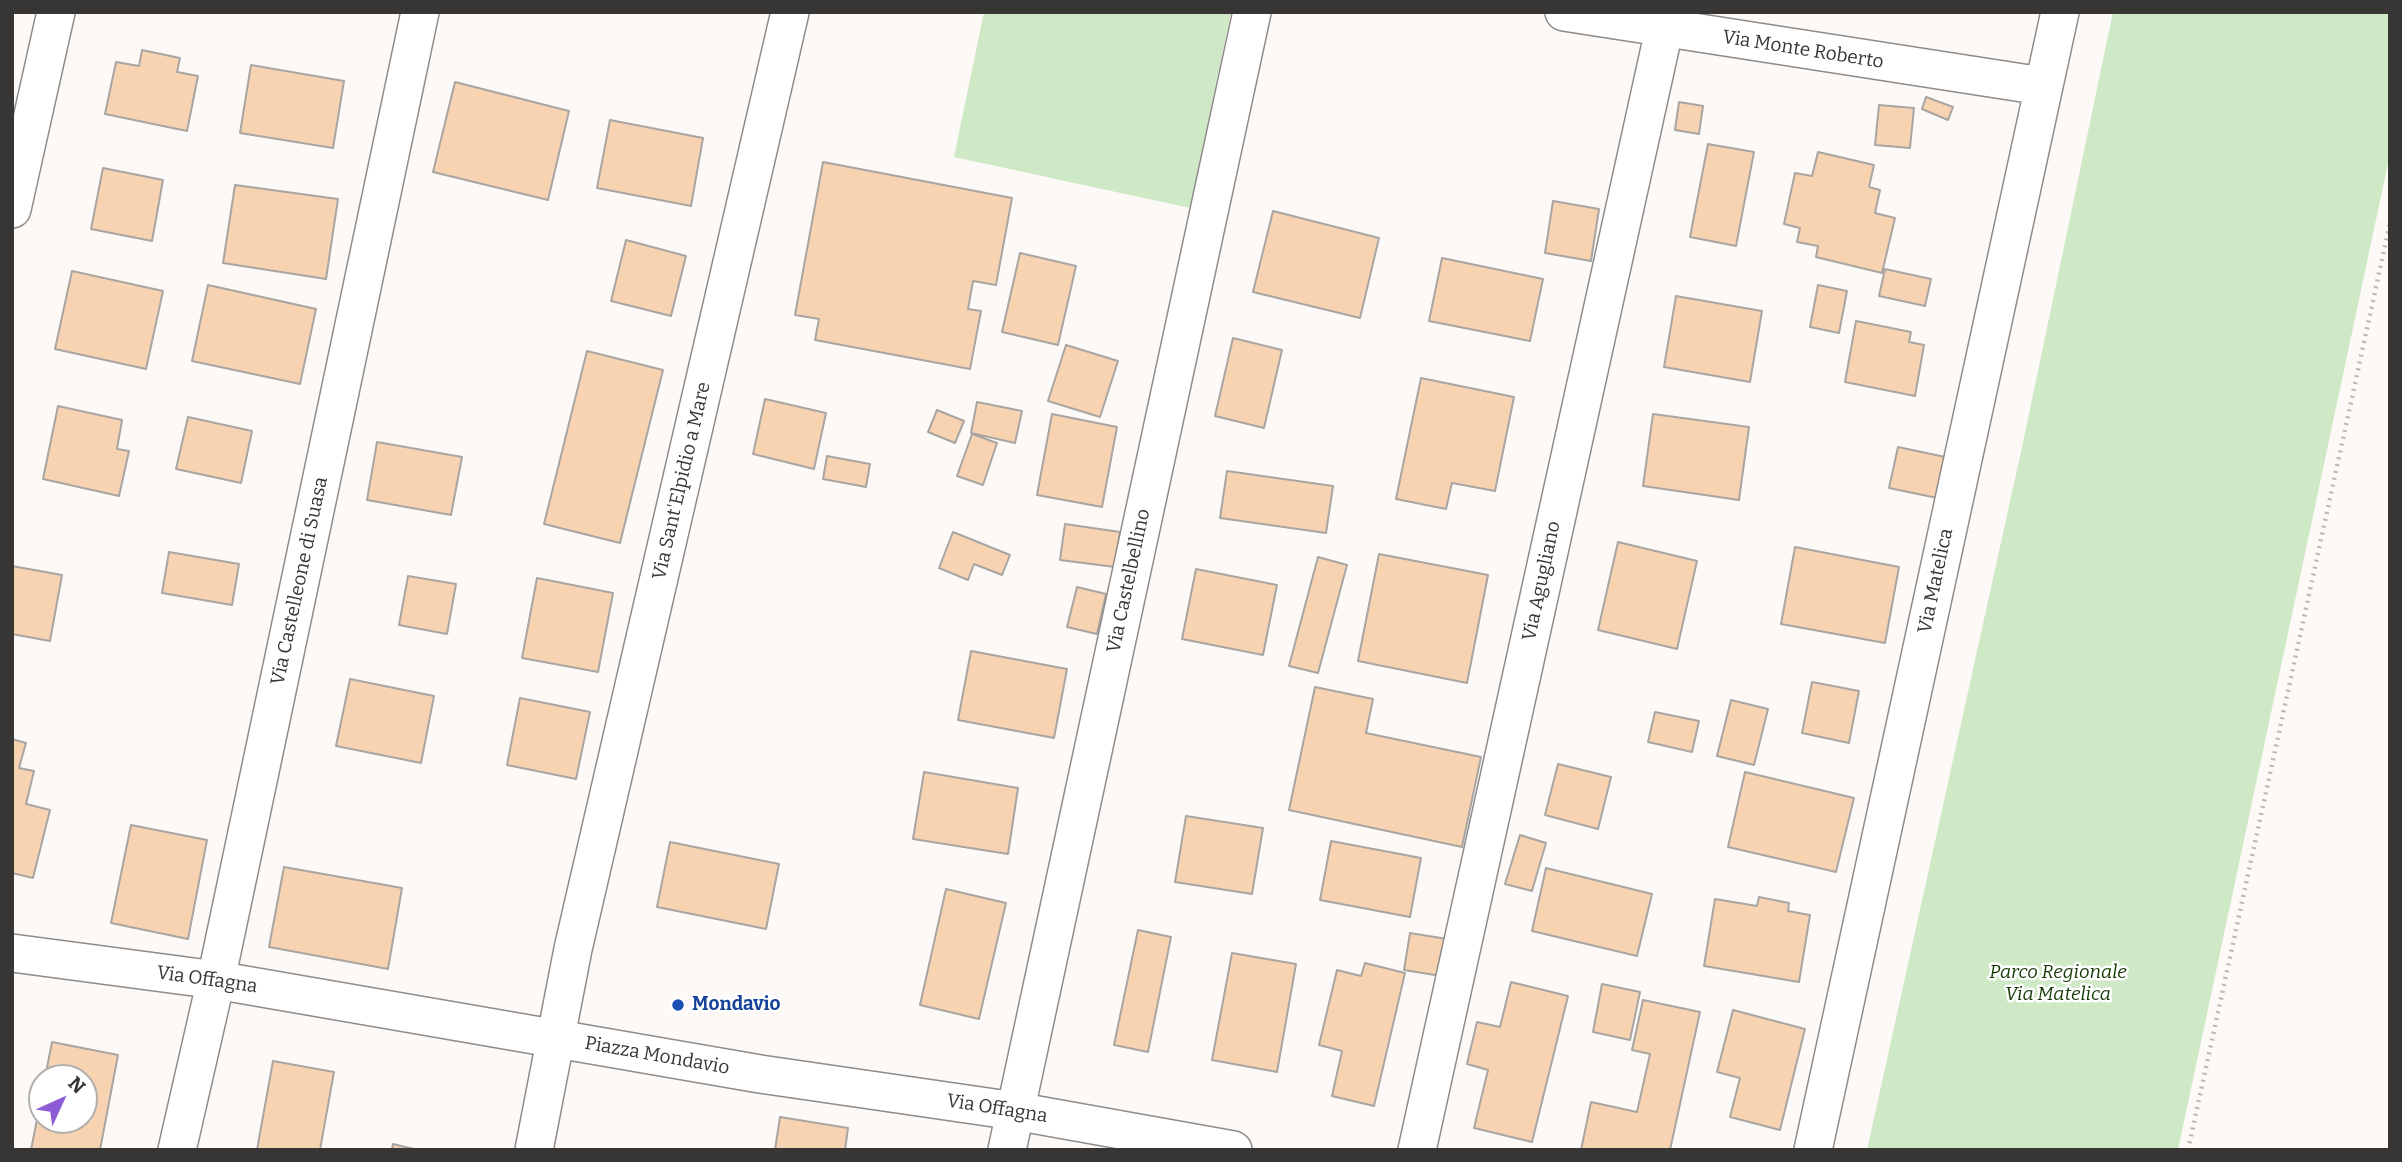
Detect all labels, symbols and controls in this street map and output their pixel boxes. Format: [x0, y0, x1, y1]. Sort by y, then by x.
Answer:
street label: Via Monte Roberto [1721, 26, 1885, 74]
street label: Via Sant'Elpidio a Mare [648, 380, 716, 582]
street label: Via Castelleone di Suasa [267, 475, 333, 687]
street label: Via Castelbellino [1103, 507, 1155, 655]
street label: Via Agugliano [1518, 519, 1566, 643]
street label: Via Matelica [1914, 526, 1958, 636]
street label: Via Offagna [155, 962, 259, 998]
park label: Parco Regionale Via Matelica [1989, 962, 2127, 1006]
place label: Mondavio [692, 994, 780, 1016]
marker: Mondavio [670, 997, 686, 1013]
street label: Piazza Mondavio [583, 1032, 731, 1080]
north arrow [28, 1064, 98, 1134]
text: N [63, 1072, 90, 1099]
street label: Via Offagna [945, 1090, 1049, 1128]

